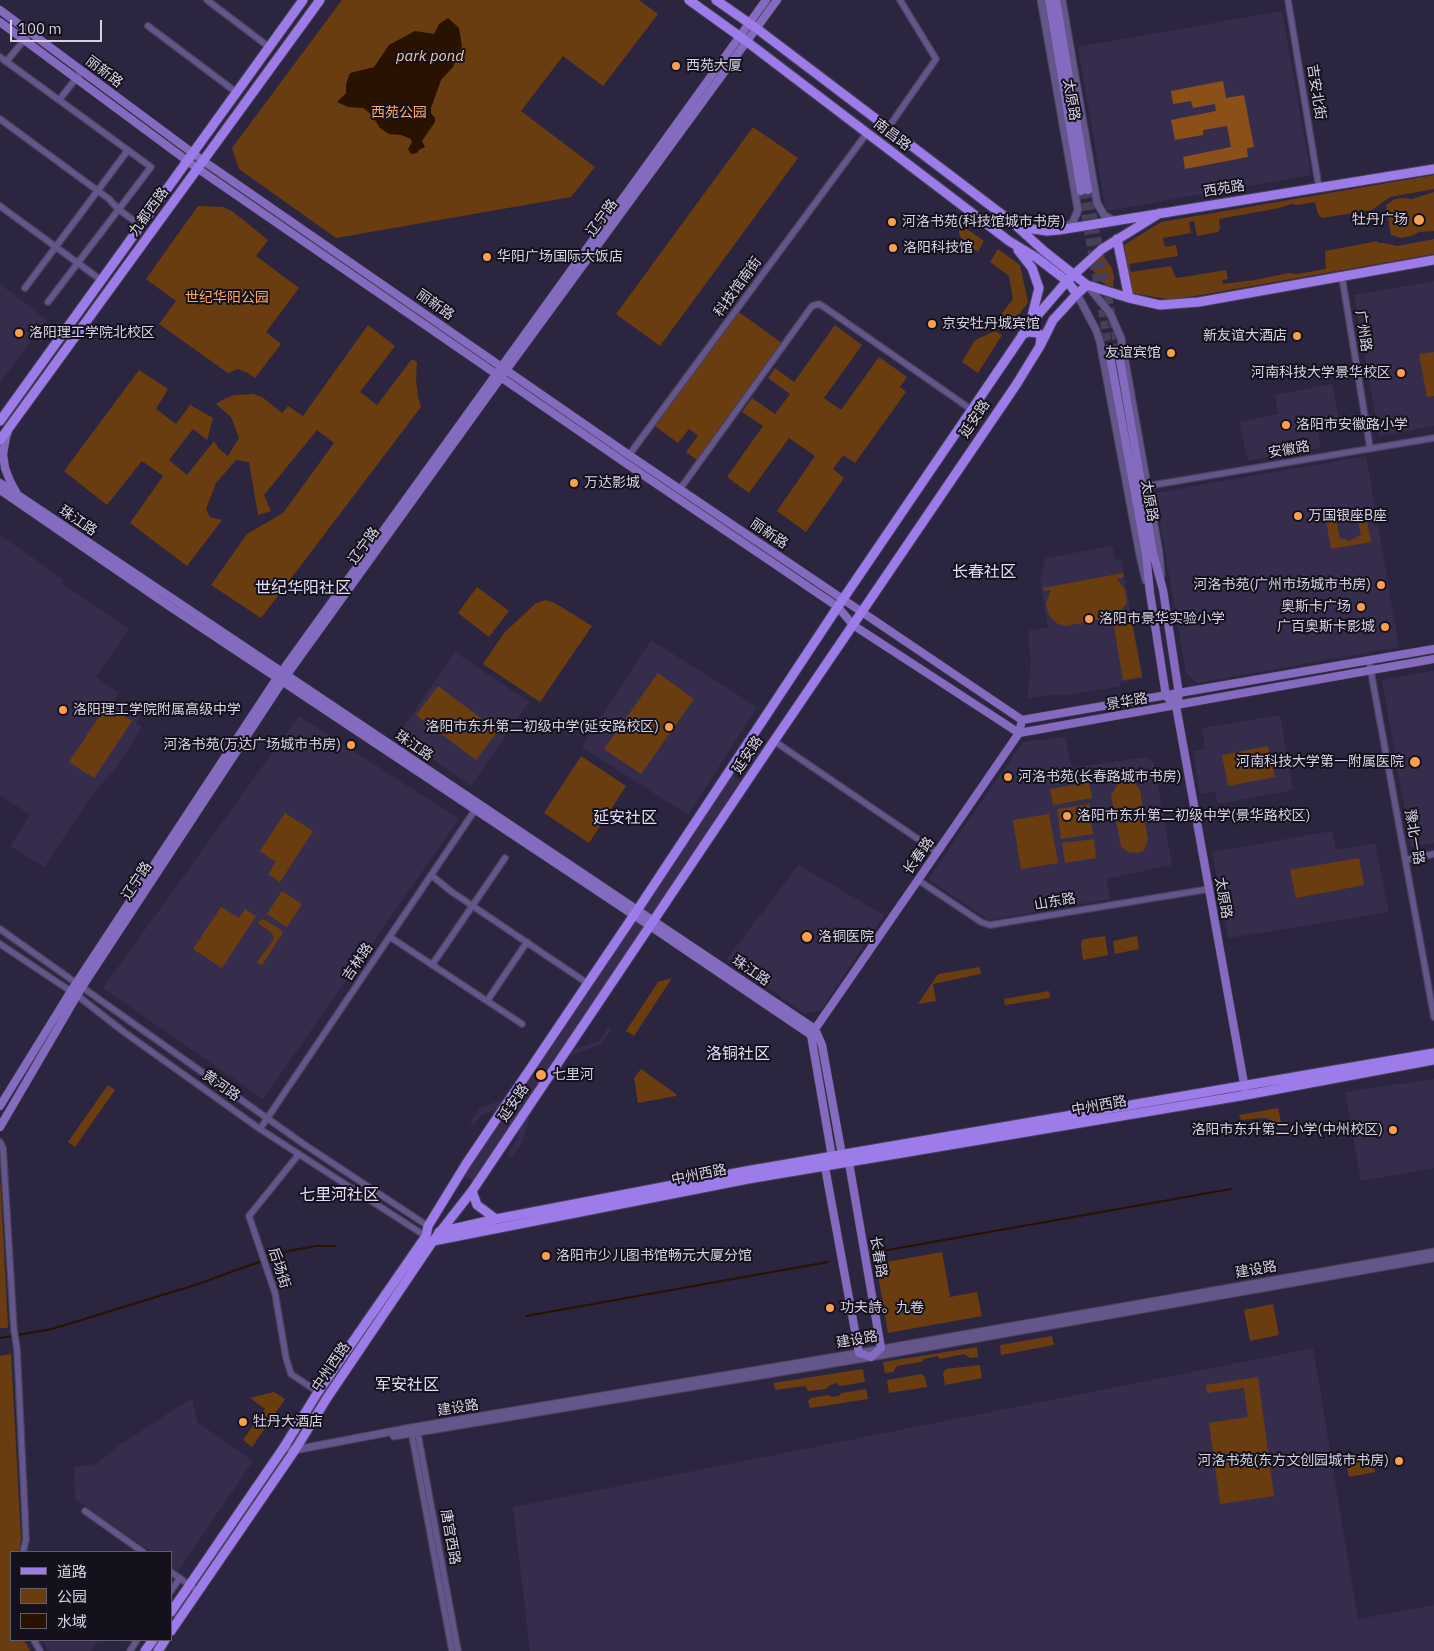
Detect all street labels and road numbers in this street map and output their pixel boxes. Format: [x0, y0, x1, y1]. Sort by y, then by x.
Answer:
street label: 丽新路 [82, 53, 126, 91]
street label: 吉安北街 [1303, 63, 1329, 121]
street label: 太原路 [1059, 78, 1083, 122]
street label: 南昌路 [870, 116, 914, 154]
street label: 西苑路 [1202, 177, 1246, 201]
street label: 九都西路 [126, 184, 172, 240]
street label: 辽宁路 [583, 196, 621, 240]
street label: 科技馆南街 [711, 254, 765, 320]
street label: 丽新路 [413, 286, 457, 324]
street label: 广州路 [1351, 309, 1375, 353]
street label: 延安路 [956, 397, 994, 441]
street label: 安徽路 [1267, 438, 1311, 462]
street label: 太原路 [1137, 479, 1161, 523]
street label: 珠江路 [56, 502, 100, 540]
street label: 丽新路 [747, 515, 791, 553]
street label: 辽宁路 [345, 524, 383, 568]
street label: 景华路 [1105, 690, 1149, 714]
street label: 珠江路 [392, 727, 436, 765]
street label: 延安路 [729, 733, 767, 777]
street label: 豫北一路 [1401, 808, 1427, 866]
street label: 长春路 [900, 834, 938, 878]
street label: 辽宁路 [119, 859, 155, 903]
street label: 太原路 [1211, 876, 1235, 920]
street label: 山东路 [1033, 890, 1077, 914]
street label: 吉林路 [339, 940, 377, 984]
street label: 珠江路 [729, 952, 773, 990]
street label: 黄河路 [199, 1067, 243, 1105]
street label: 延安路 [495, 1081, 533, 1125]
street label: 中州西路 [1070, 1093, 1128, 1119]
street label: 中州西路 [670, 1161, 728, 1189]
street label: 长春路 [866, 1235, 890, 1279]
street label: 后场街 [265, 1245, 293, 1291]
street label: 建设路 [1234, 1258, 1278, 1282]
street label: 建设路 [835, 1328, 879, 1352]
street label: 中州西路 [308, 1339, 354, 1395]
street label: 建设路 [436, 1396, 480, 1420]
street label: 唐宫西路 [437, 1508, 463, 1566]

